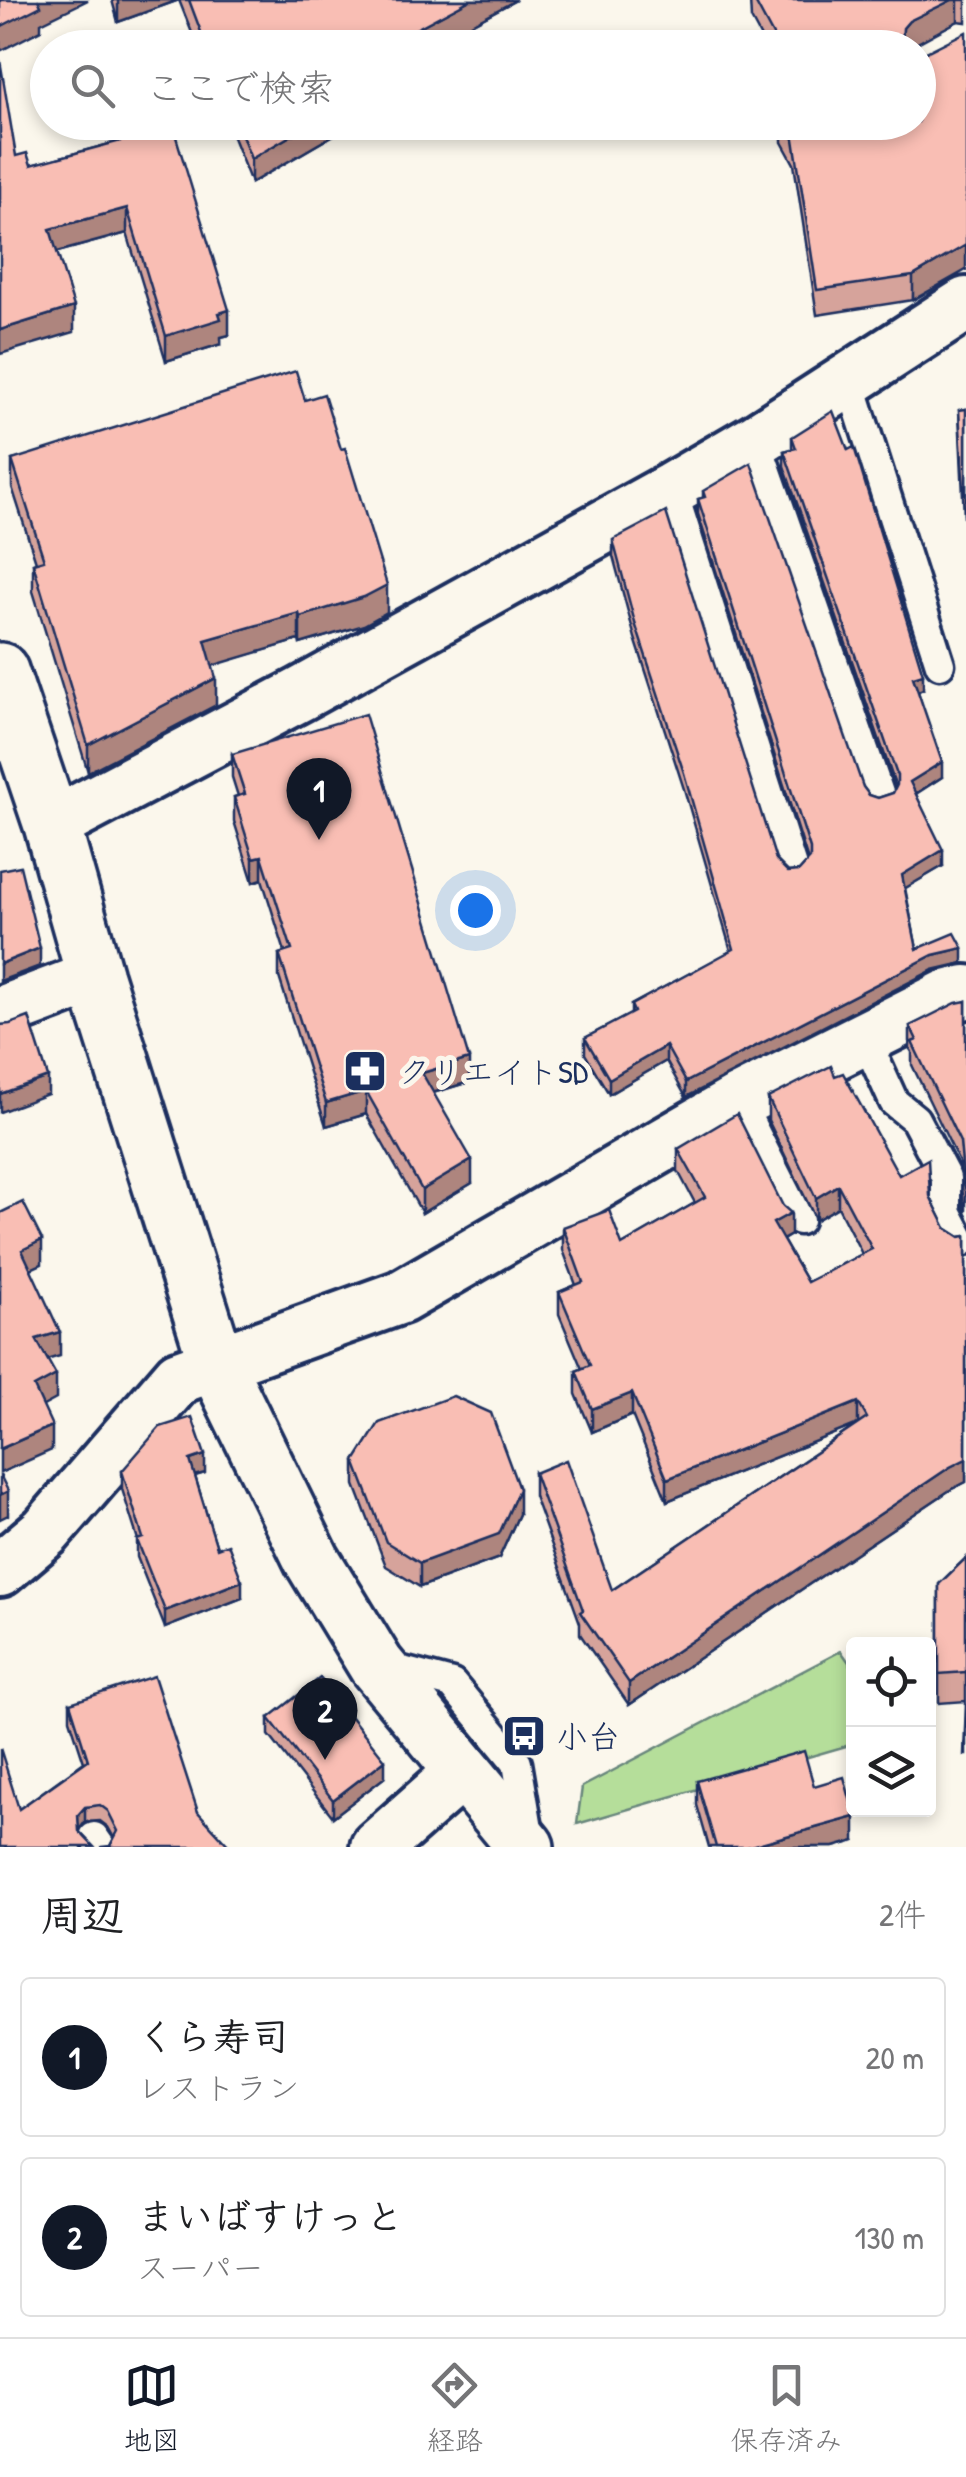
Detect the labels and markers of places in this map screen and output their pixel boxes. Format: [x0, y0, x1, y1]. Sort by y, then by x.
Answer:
pin: 1 [286, 758, 352, 840]
pharmacy icon: クリエイトSD [342, 1048, 388, 1094]
place label: クリエイトSD [398, 1050, 588, 1093]
pin: 2 [292, 1678, 358, 1760]
bus stop icon: 小台 [501, 1713, 547, 1759]
place label: 小台 [556, 1715, 620, 1758]

